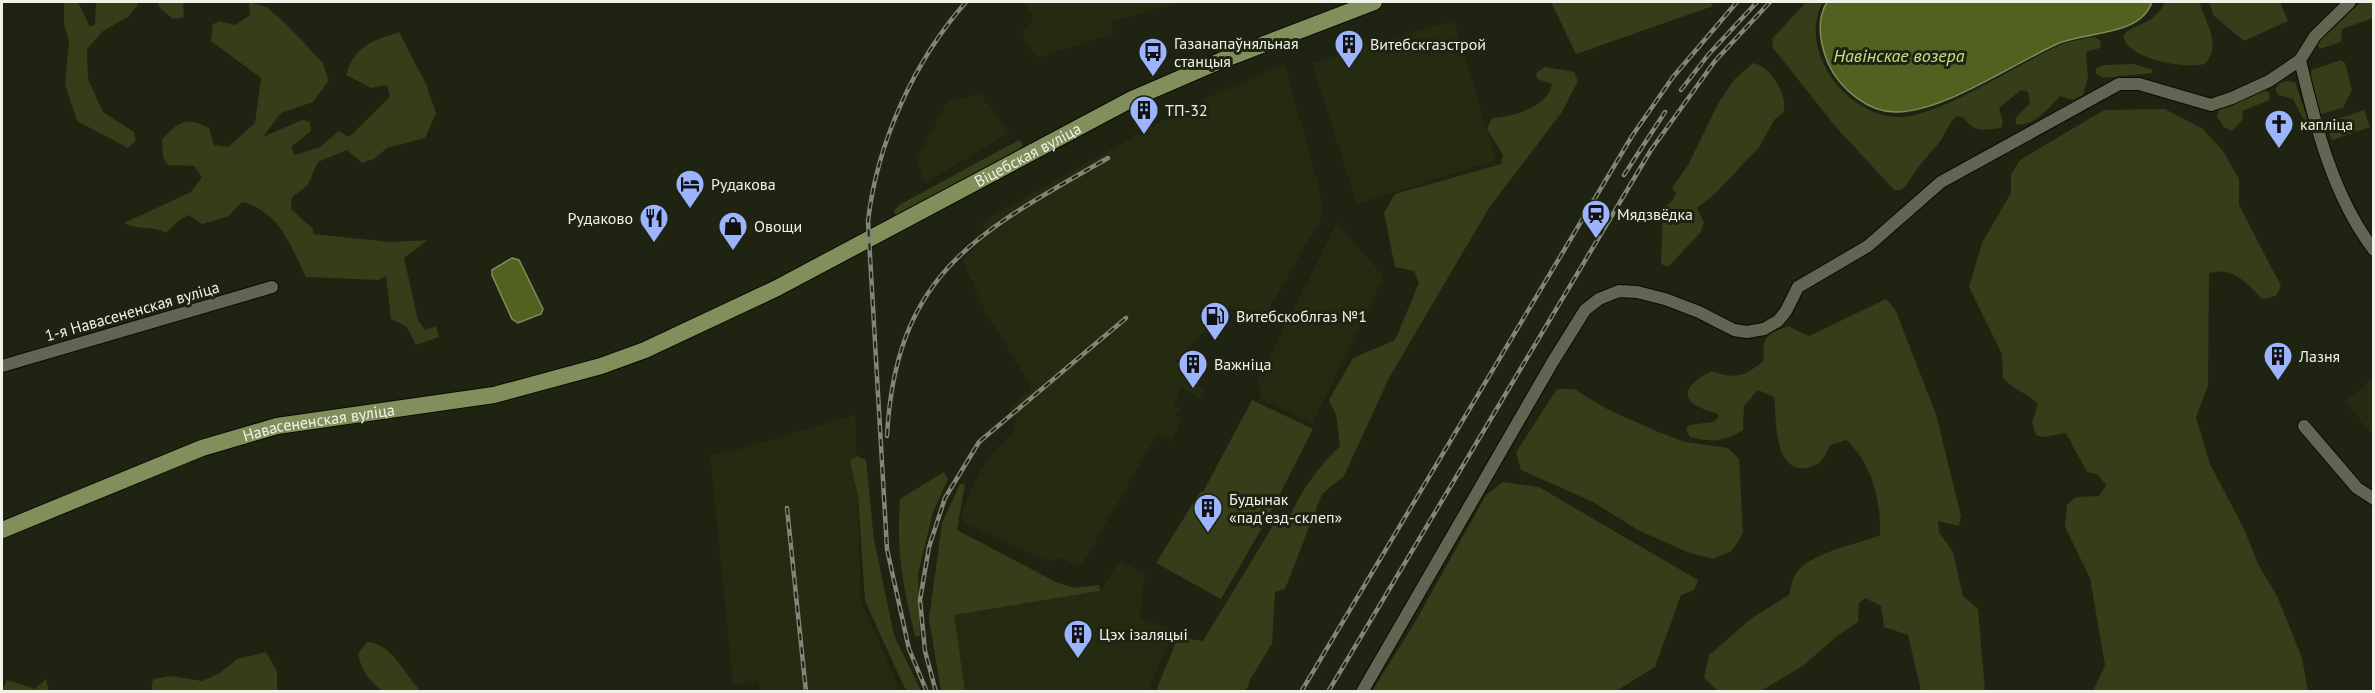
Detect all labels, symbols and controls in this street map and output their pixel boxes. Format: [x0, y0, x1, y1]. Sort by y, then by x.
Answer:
building icon: Витебскгазстрой [1333, 28, 1365, 70]
place label: Газанапаўняльная станцыя [1174, 33, 1299, 71]
place label: Витебскгазстрой [1370, 34, 1486, 54]
bus stop icon: Газанапаўняльная станцыя [1137, 36, 1169, 78]
water label: Навінскае возера [1834, 44, 1965, 67]
building icon: ТП-32 [1128, 94, 1160, 136]
place label: ТП-32 [1165, 100, 1208, 120]
church icon: капліца [2263, 108, 2295, 150]
place label: капліца [2300, 114, 2353, 134]
street label: Віцебская вуліца [971, 118, 1085, 191]
hotel icon: Рудакова [674, 168, 706, 210]
place label: Рудакова [711, 174, 776, 194]
station icon: Мядзвёдка [1580, 198, 1612, 240]
restaurant icon: Рудаково [638, 202, 670, 244]
place label: Мядзвёдка [1617, 204, 1693, 224]
place label: Рудаково [568, 208, 633, 228]
shop icon: Овощи [717, 210, 749, 252]
place label: Овощи [754, 216, 802, 236]
street label: 1-я Навасененская вуліца [43, 277, 221, 345]
fuel station icon: Витебскоблгаз №1 [1199, 300, 1231, 342]
place label: Витебскоблгаз №1 [1236, 306, 1367, 326]
building icon: Лазня [2262, 340, 2294, 382]
place label: Лазня [2298, 346, 2340, 366]
building icon: Важніца [1177, 348, 1209, 390]
place label: Важніца [1214, 354, 1271, 374]
street label: Навасененская вуліца [240, 399, 396, 446]
place label: Будынак «падʼезд-склеп» [1229, 489, 1343, 527]
building icon: Будынак «падʼезд-склеп» [1192, 492, 1224, 534]
building icon: Цэх ізаляцыі [1062, 618, 1094, 660]
place label: Цэх ізаляцыі [1099, 624, 1188, 644]

